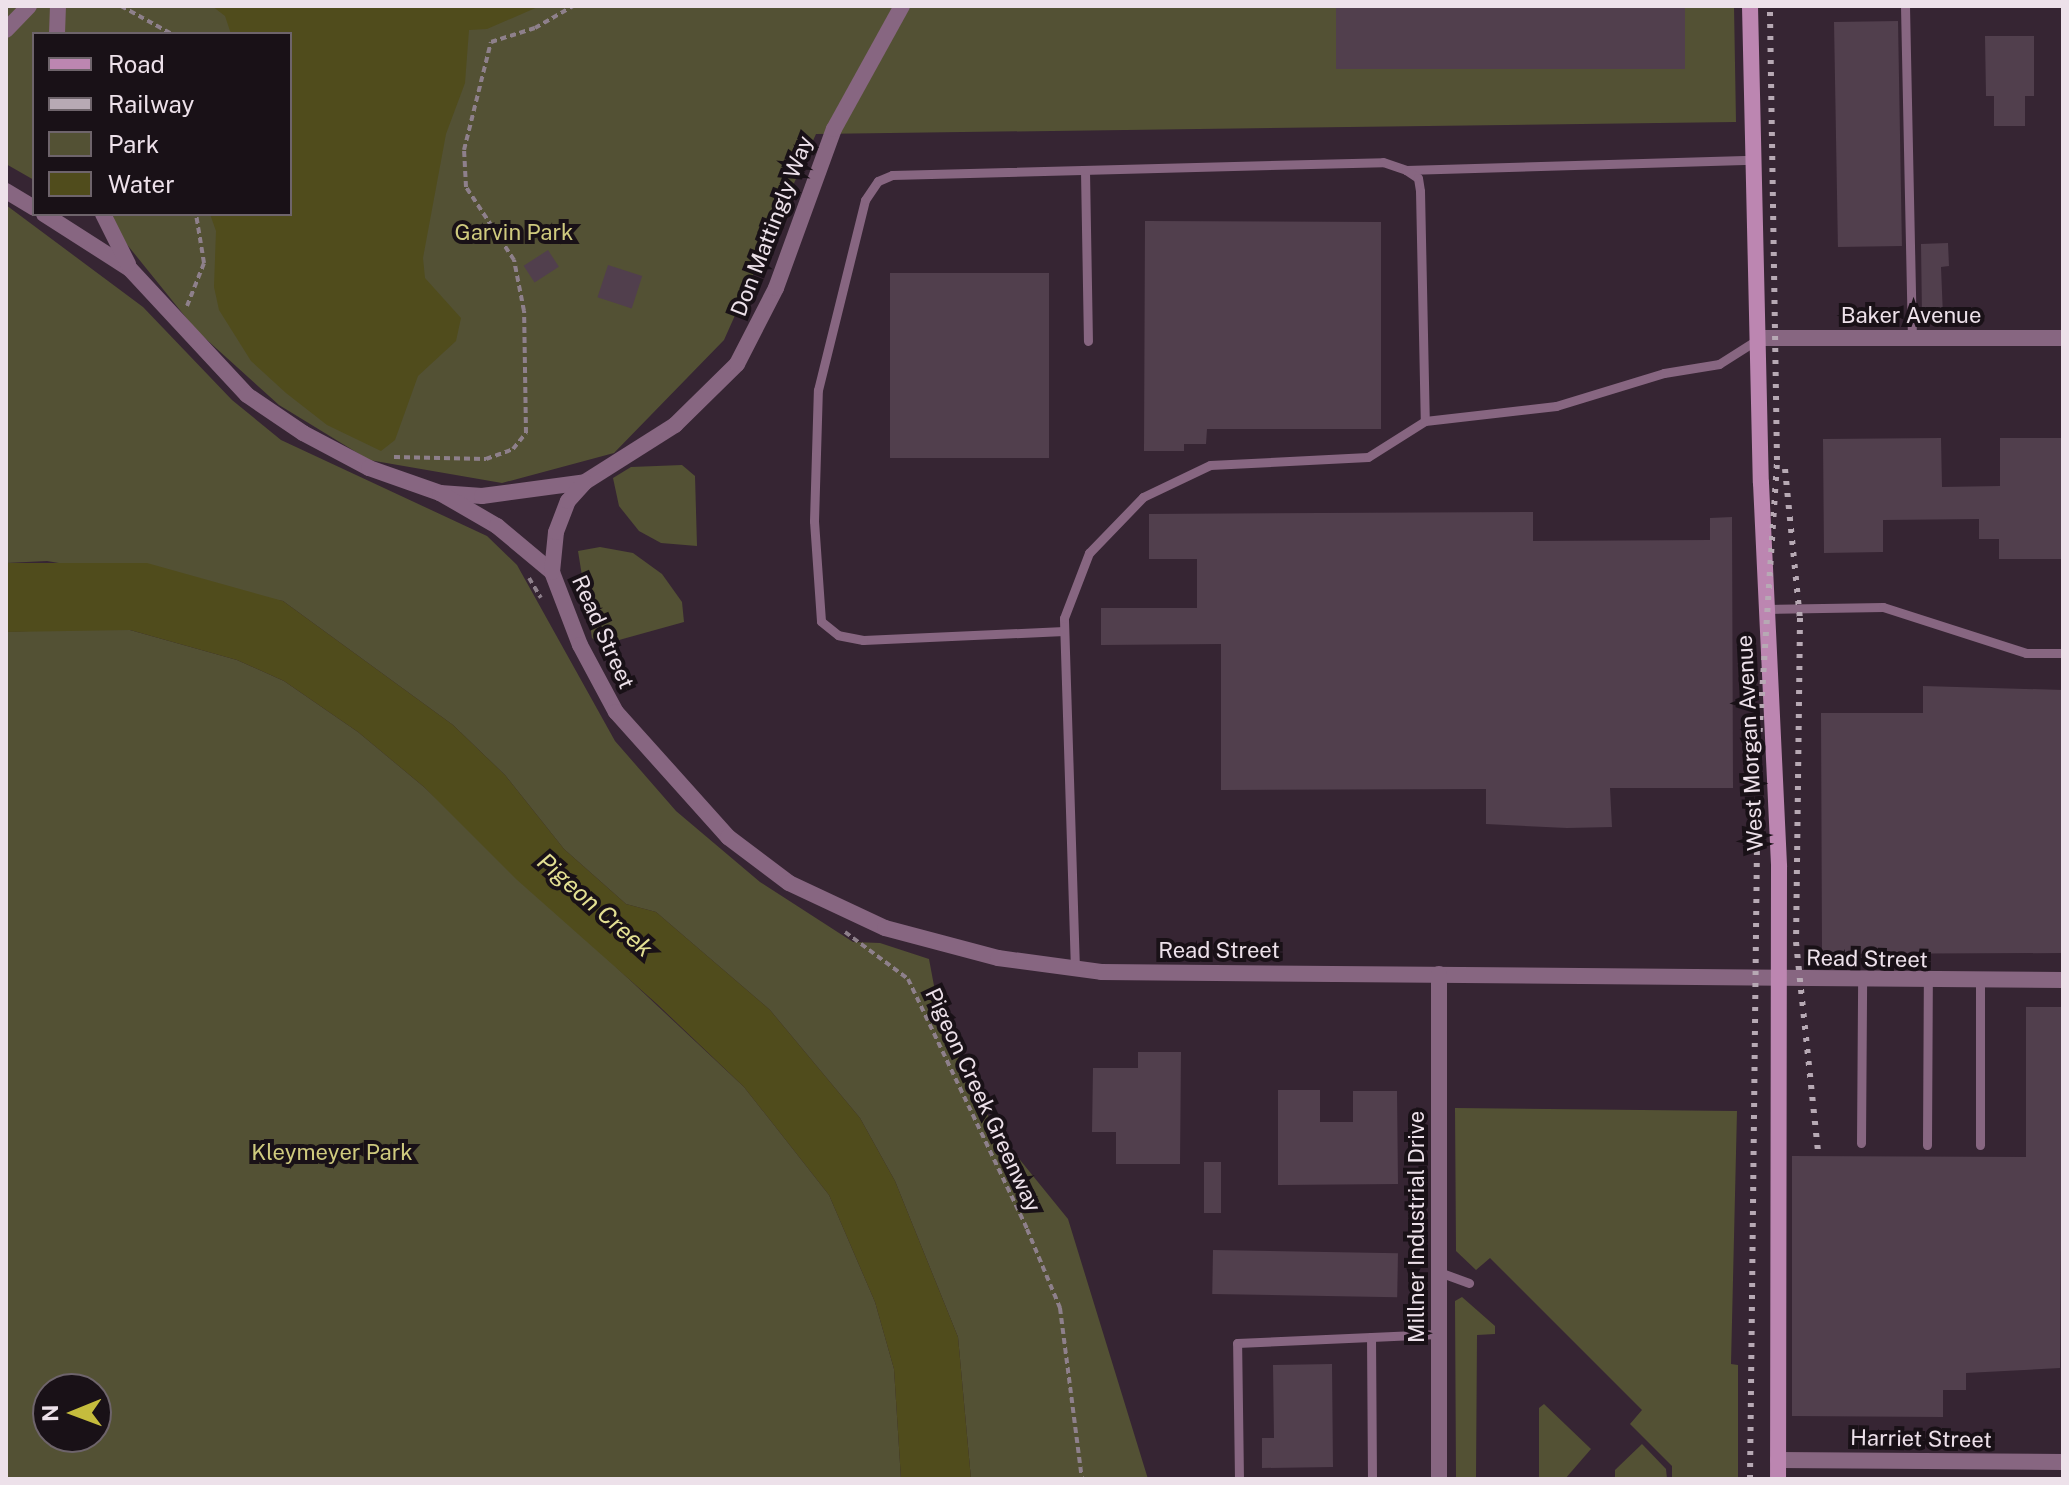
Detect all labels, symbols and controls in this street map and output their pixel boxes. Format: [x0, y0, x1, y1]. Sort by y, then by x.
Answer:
legend [32, 32, 292, 216]
text: Road [108, 50, 165, 78]
text: Railway [108, 90, 194, 118]
text: Park [108, 130, 159, 158]
street label: Don Mattingly Way [725, 132, 819, 320]
text: Water [108, 170, 175, 198]
park label: Garvin Park [455, 220, 573, 246]
street label: Baker Avenue [1841, 303, 1981, 329]
street label: Read Street [566, 571, 640, 693]
street label: West Morgan Avenue [1731, 634, 1769, 852]
water label: Pigeon Creek [531, 847, 659, 963]
street label: Read Street [1158, 938, 1280, 964]
street label: Read Street [1806, 945, 1928, 973]
street label: Pigeon Creek Greenway [919, 984, 1047, 1216]
street label: Millner Industrial Drive [1404, 1111, 1430, 1343]
park label: Kleymeyer Park [251, 1140, 413, 1166]
north arrow [32, 1373, 112, 1453]
text: N [37, 1405, 63, 1422]
street label: Harriet Street [1850, 1425, 1992, 1453]

